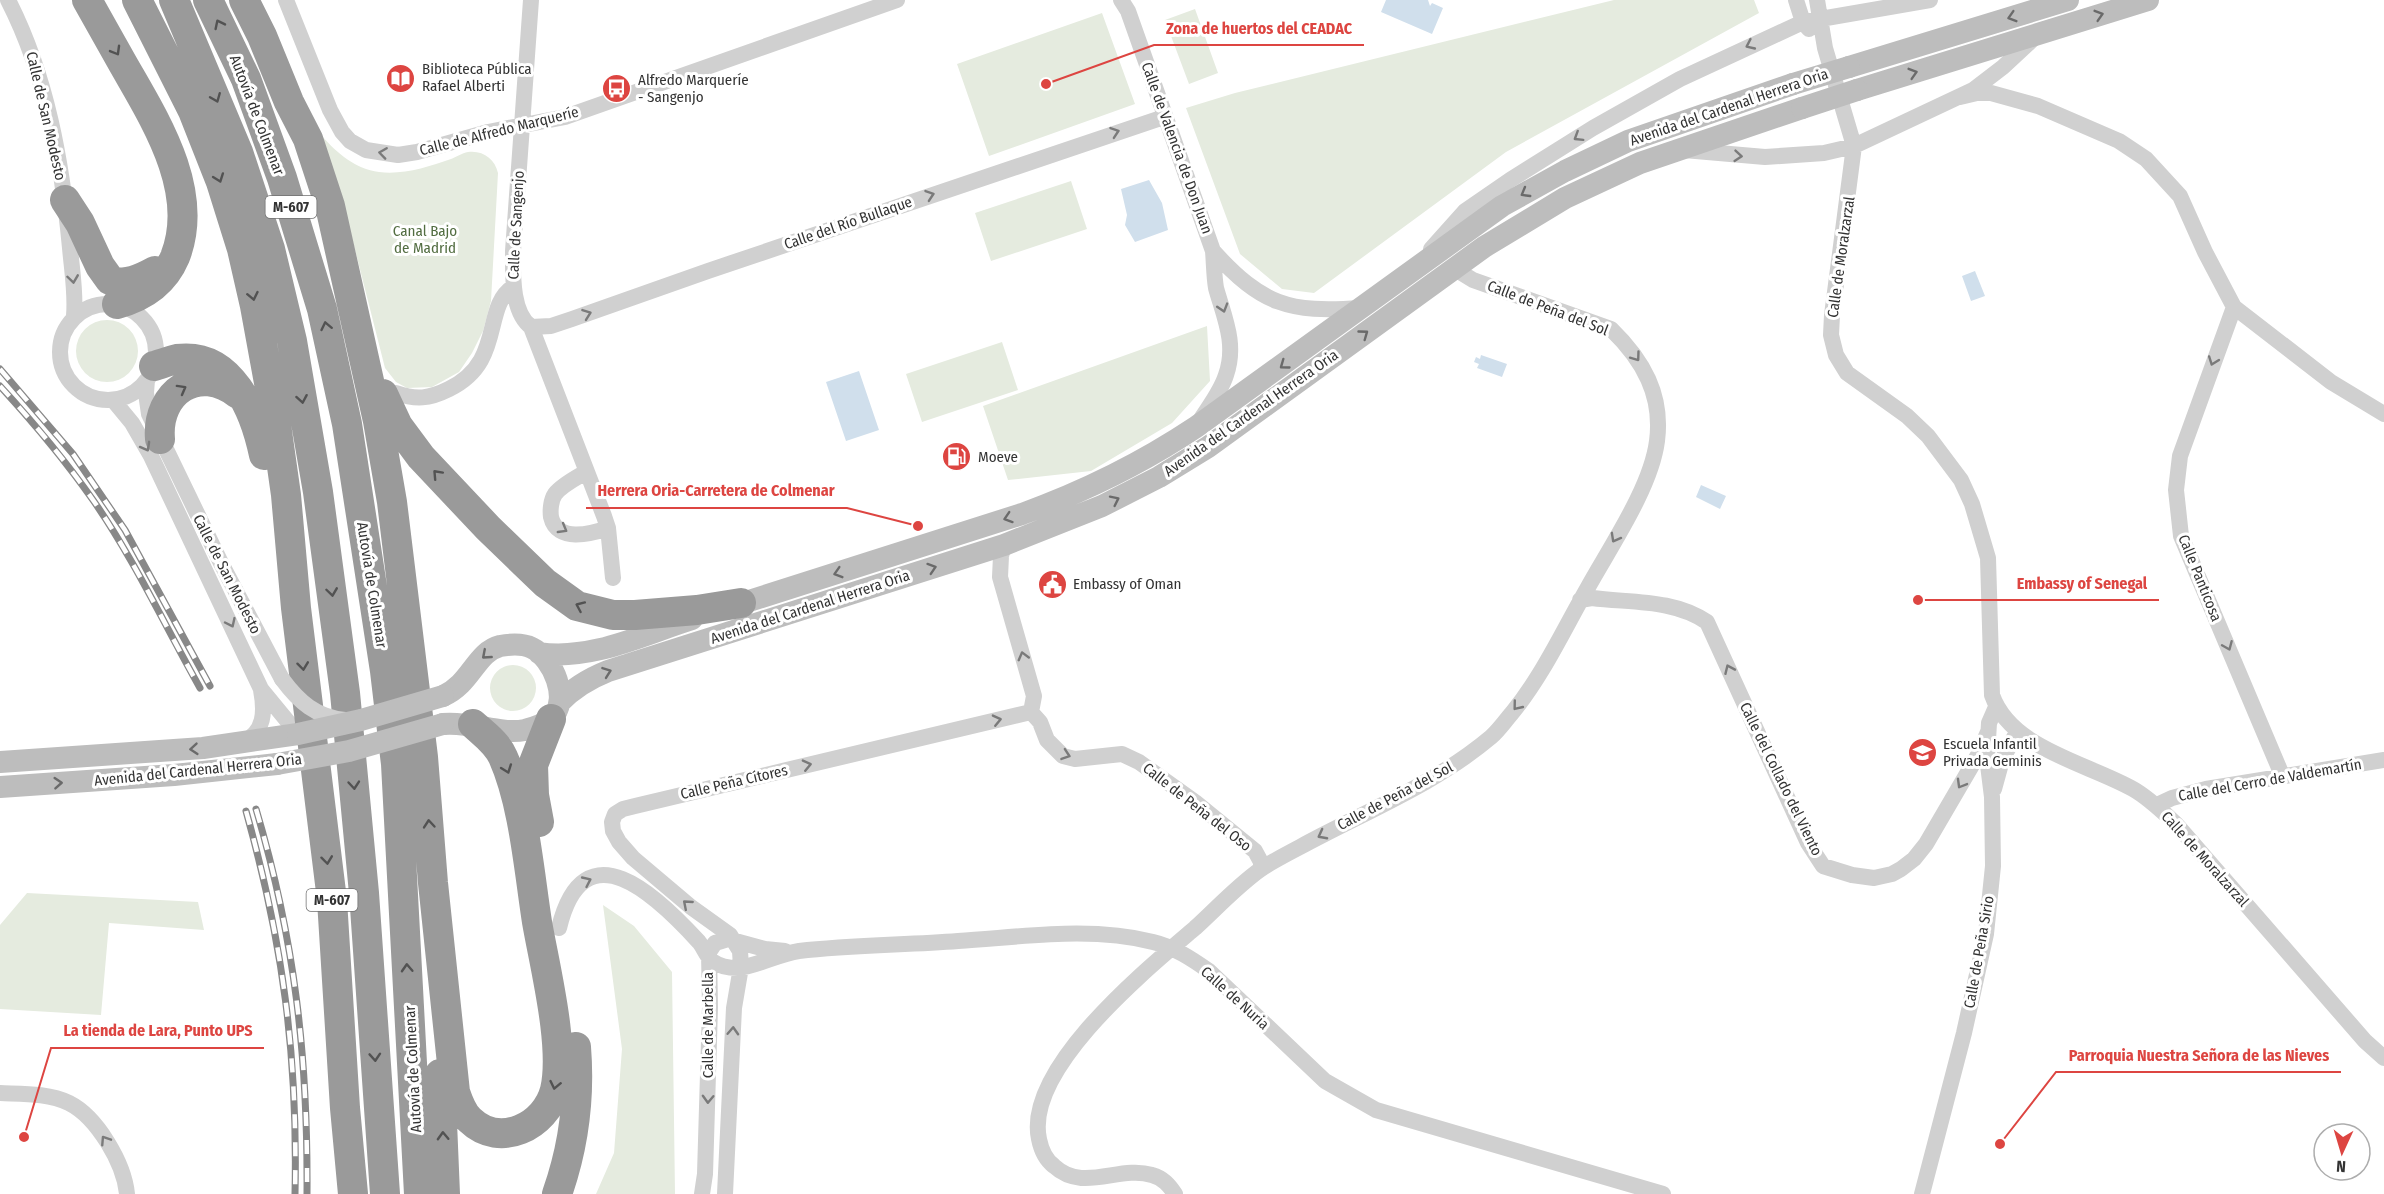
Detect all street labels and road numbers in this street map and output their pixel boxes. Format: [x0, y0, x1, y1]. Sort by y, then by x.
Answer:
street label: Calle de San Modesto [22, 50, 70, 182]
street label: Autovía de Colmenar [226, 52, 288, 178]
street label: Calle de Valencia de Don Juan [1138, 60, 1216, 236]
street label: Avenida del Cardenal Herrera Oria [1627, 65, 1831, 149]
street label: Calle de Alfredo Marqueríe [418, 103, 580, 159]
street label: Calle de Sangenjo [504, 170, 528, 280]
street label: Calle del Río Bullaque [782, 193, 914, 253]
street label: Calle de Moralzarzal [1824, 195, 1858, 319]
road number: M-607 [266, 196, 316, 218]
street label: Calle de Peña del Sol [1485, 277, 1611, 339]
street label: Avenida del Cardenal Herrera Oria [1160, 346, 1342, 480]
street label: Calle de San Modesto [189, 511, 265, 637]
street label: Autovía de Colmenar [353, 521, 391, 650]
street label: Calle Panticosa [2174, 532, 2226, 624]
street label: Avenida del Cardenal Herrera Oria [708, 566, 912, 648]
street label: Calle del Collado del Viento [1736, 699, 1826, 859]
street label: Avenida del Cardenal Herrera Oria [93, 750, 303, 790]
street label: Calle del Cerro de Valdemartín [2177, 755, 2363, 805]
street label: Calle de Peña del Sol [1334, 758, 1456, 834]
street label: Calle de Peña del Oso [1139, 759, 1255, 855]
street label: Calle Peña Cítores [679, 761, 789, 803]
street label: Calle de Moralzarzal [2157, 808, 2253, 910]
road number: M-607 [306, 889, 358, 911]
street label: Calle de Peña Sirio [1960, 894, 1998, 1010]
street label: Calle de Nuria [1197, 963, 1273, 1033]
street label: Calle de Marbella [699, 972, 717, 1078]
street label: Autovía de Colmenar [401, 1004, 425, 1133]

